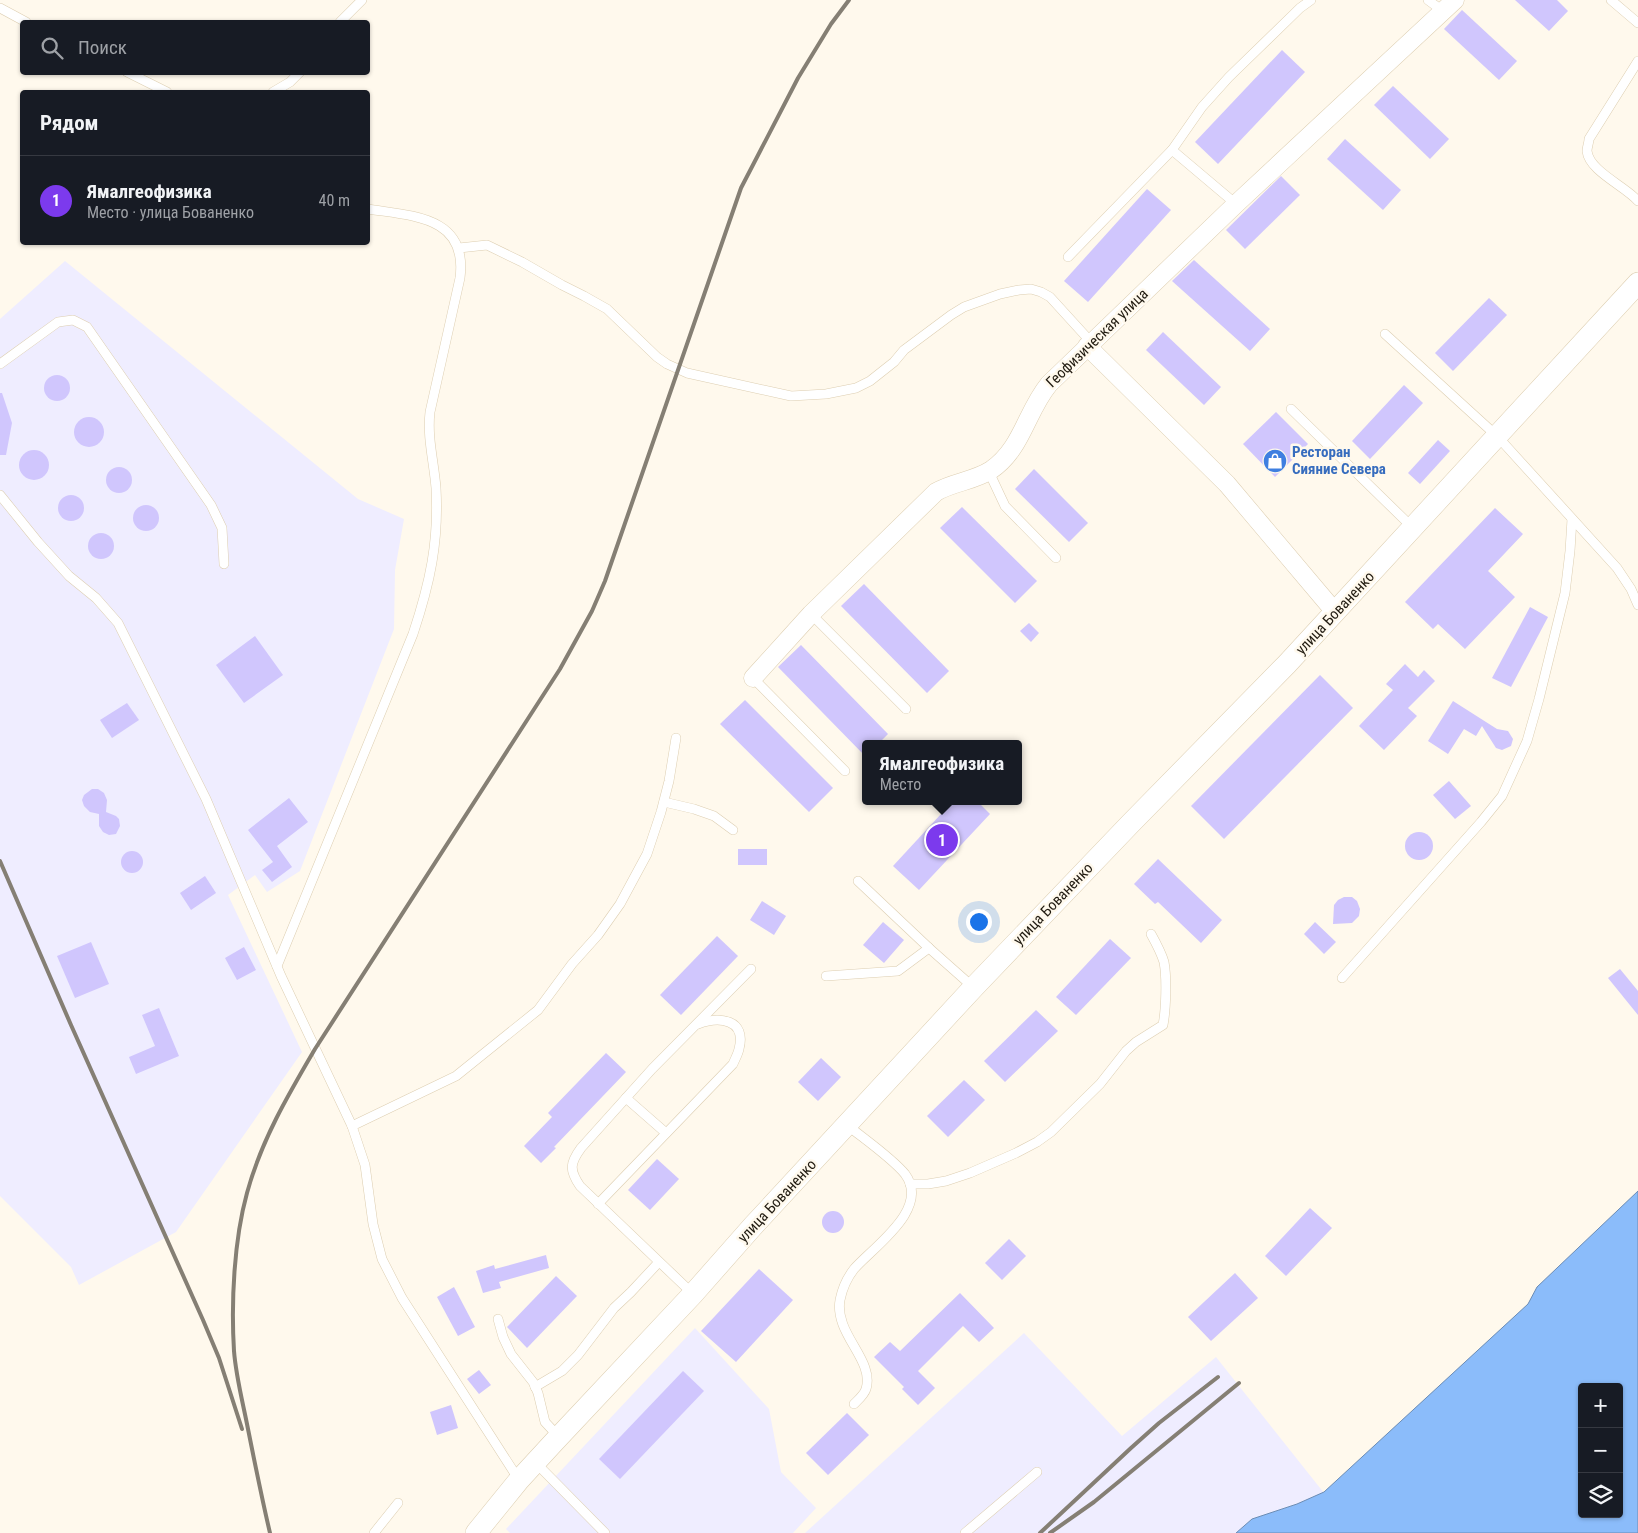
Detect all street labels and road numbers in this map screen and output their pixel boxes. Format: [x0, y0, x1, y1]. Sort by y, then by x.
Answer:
street label: Геофизическая улица [1042, 285, 1152, 391]
street label: улица Бованенко [1292, 568, 1378, 658]
street label: улица Бованенко [1009, 859, 1097, 949]
street label: улица Бованенко [734, 1156, 820, 1246]

